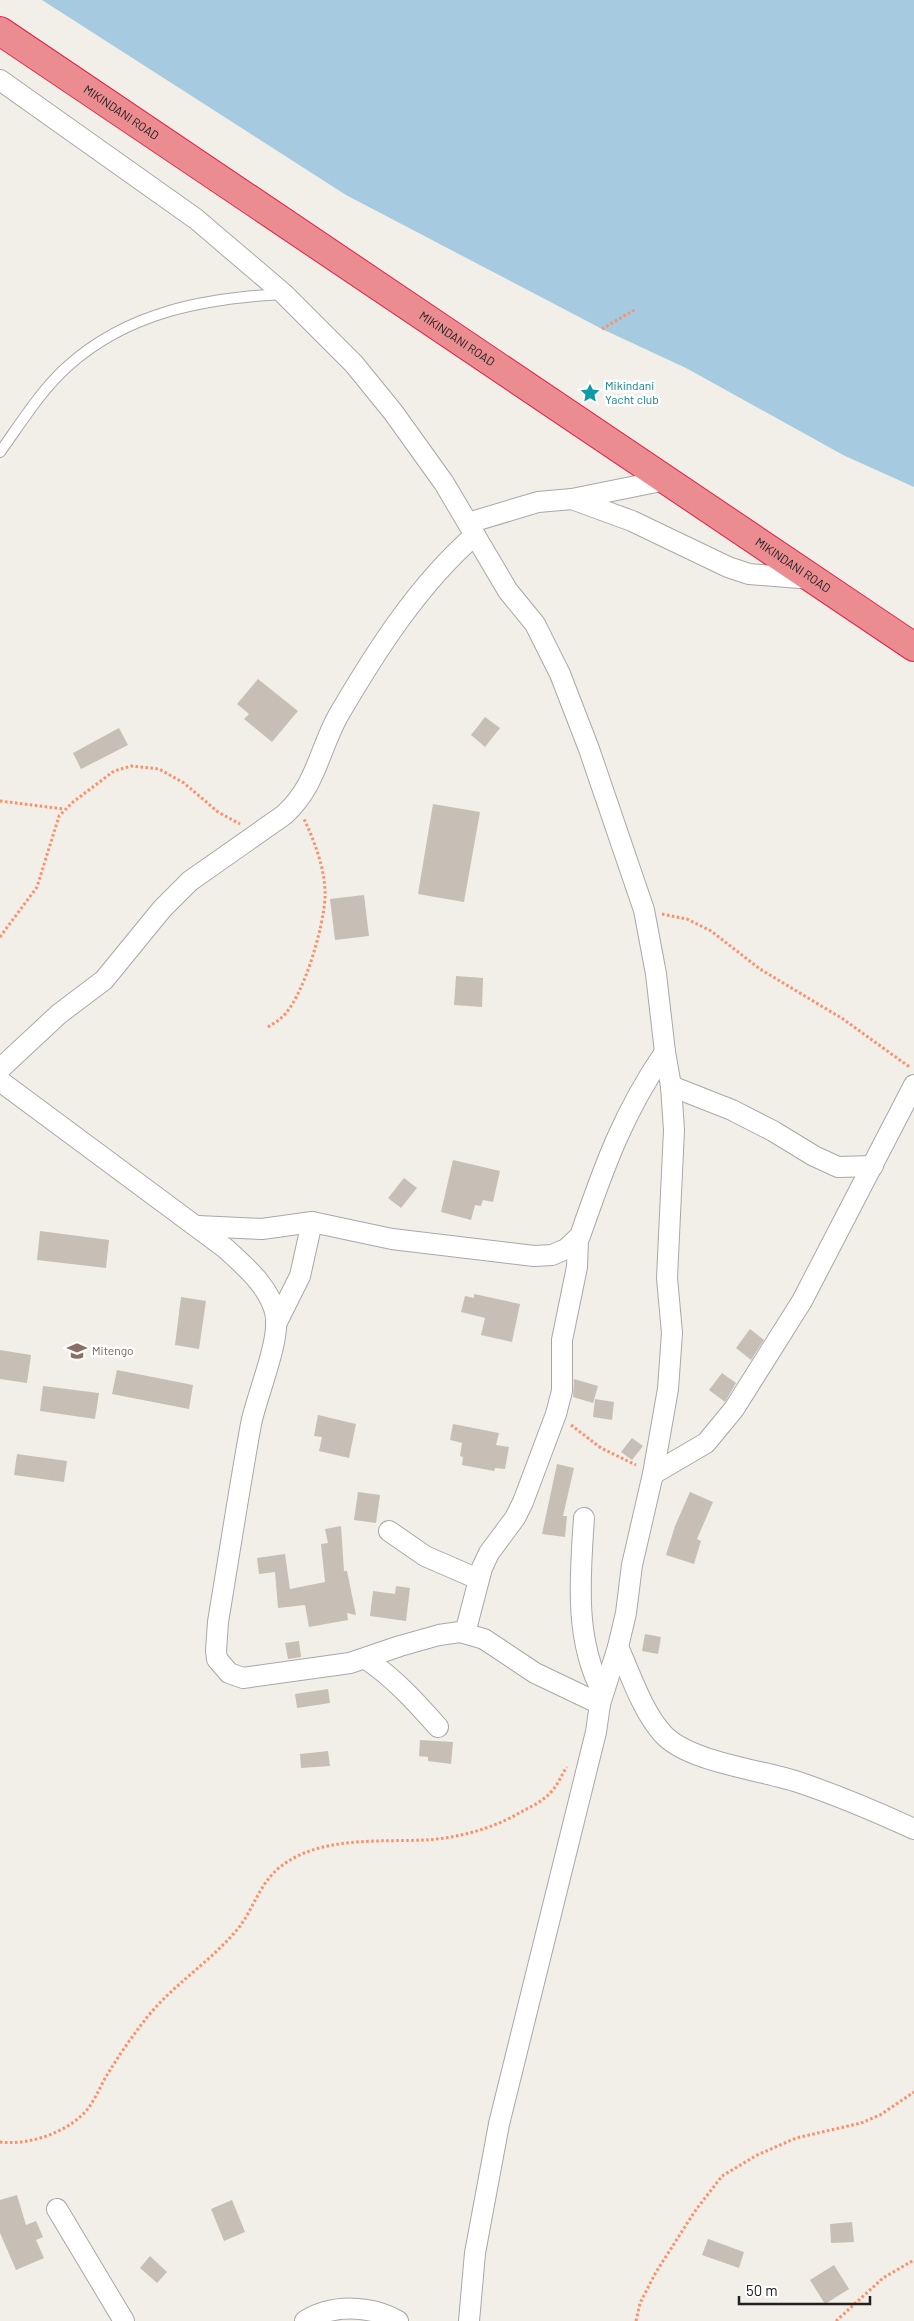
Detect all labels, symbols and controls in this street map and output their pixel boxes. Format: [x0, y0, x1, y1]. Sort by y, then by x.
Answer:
street label: MIKINDANI ROAD [81, 81, 162, 142]
street label: MIKINDANI ROAD [417, 308, 498, 368]
place label: Mikindani Yacht club [605, 378, 659, 406]
place icon: Mikindani Yacht club [579, 382, 601, 404]
street label: MIKINDANI ROAD [753, 534, 834, 595]
school or university icon: Mitengo [66, 1340, 88, 1362]
place label: Mitengo [92, 1343, 134, 1357]
scale bar [739, 2274, 870, 2306]
text: 50 m [746, 2281, 778, 2299]

